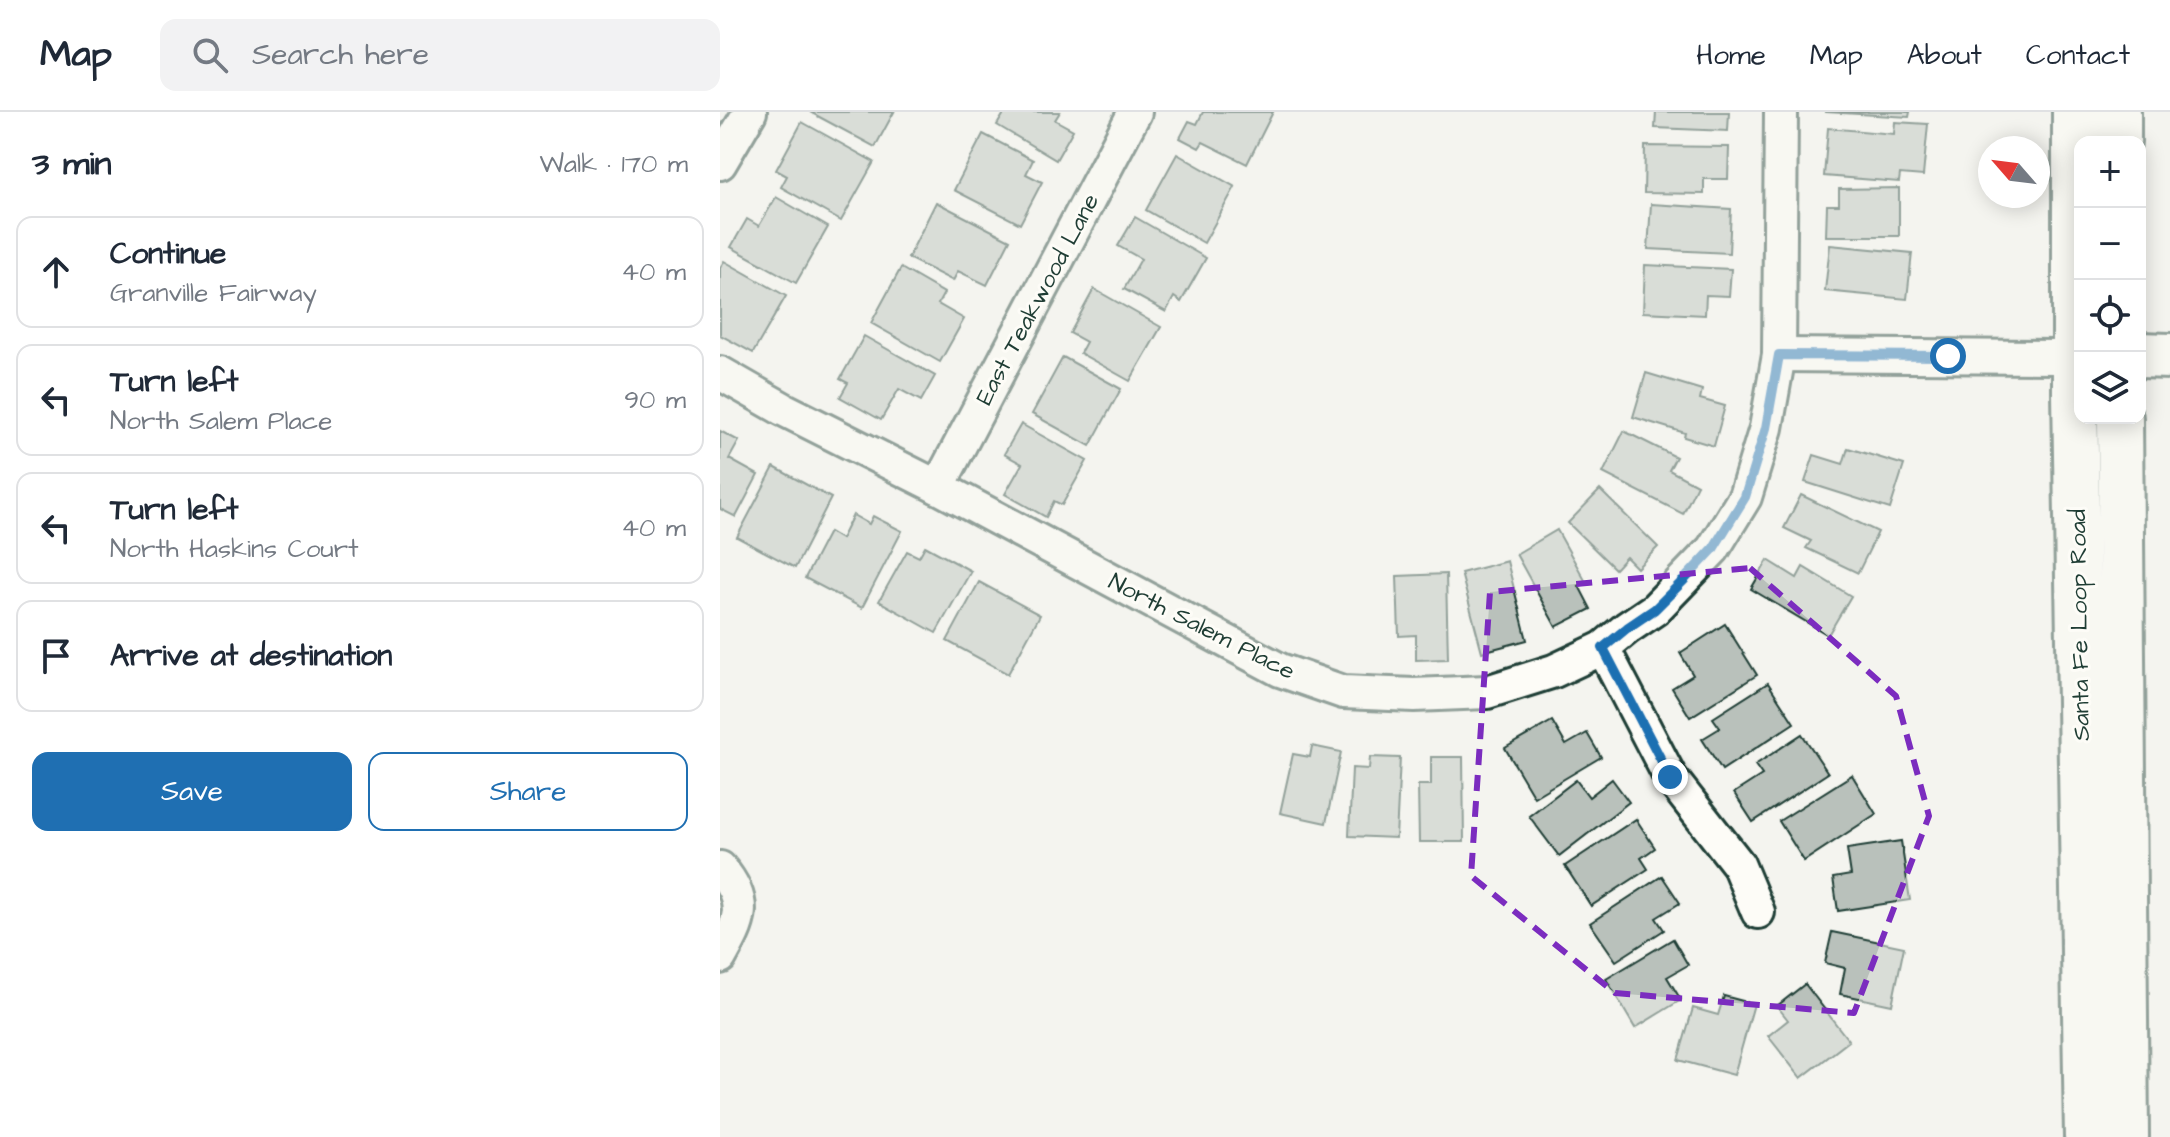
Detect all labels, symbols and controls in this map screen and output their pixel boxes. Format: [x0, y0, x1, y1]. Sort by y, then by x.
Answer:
search box [160, 19, 720, 91]
text: Map [40, 29, 112, 81]
icon: search [188, 33, 232, 77]
text: Search here [252, 34, 429, 76]
text: Home [1696, 36, 1766, 75]
text: Map [1810, 36, 1863, 75]
text: About [1907, 36, 1982, 75]
text: Contact [2026, 36, 2130, 75]
north arrow [1978, 136, 2050, 208]
map controls [2074, 136, 2146, 424]
button: + [2074, 136, 2146, 208]
text: 3 min [32, 140, 112, 188]
text: Walk · 170 m [539, 146, 688, 182]
street label: East Teakwood Lane [968, 188, 1108, 411]
button: − [2074, 208, 2146, 280]
text: Continue [110, 233, 226, 275]
icon: ahead [34, 250, 78, 294]
text: 40 m [621, 254, 686, 290]
text: Granville Fairway [110, 275, 317, 311]
button: locate [2074, 280, 2146, 352]
route start [1930, 338, 1966, 374]
button: layers [2074, 352, 2146, 424]
text: Turn left [110, 361, 238, 403]
icon: left [34, 378, 78, 422]
text: 90 m [624, 382, 686, 418]
text: North Salem Place [110, 403, 332, 439]
text: Turn left [110, 489, 238, 531]
icon: left [34, 506, 78, 550]
street label: Santa Fe Loop Road [2061, 509, 2099, 741]
text: 40 m [621, 510, 686, 546]
text: North Haskins Court [110, 531, 359, 567]
street label: North Salem Place [1102, 565, 1301, 689]
icon: arrive [34, 634, 78, 678]
text: Arrive at destination [110, 635, 392, 677]
button: Save [32, 752, 352, 831]
button: Share [368, 752, 688, 831]
route end [1652, 759, 1688, 795]

